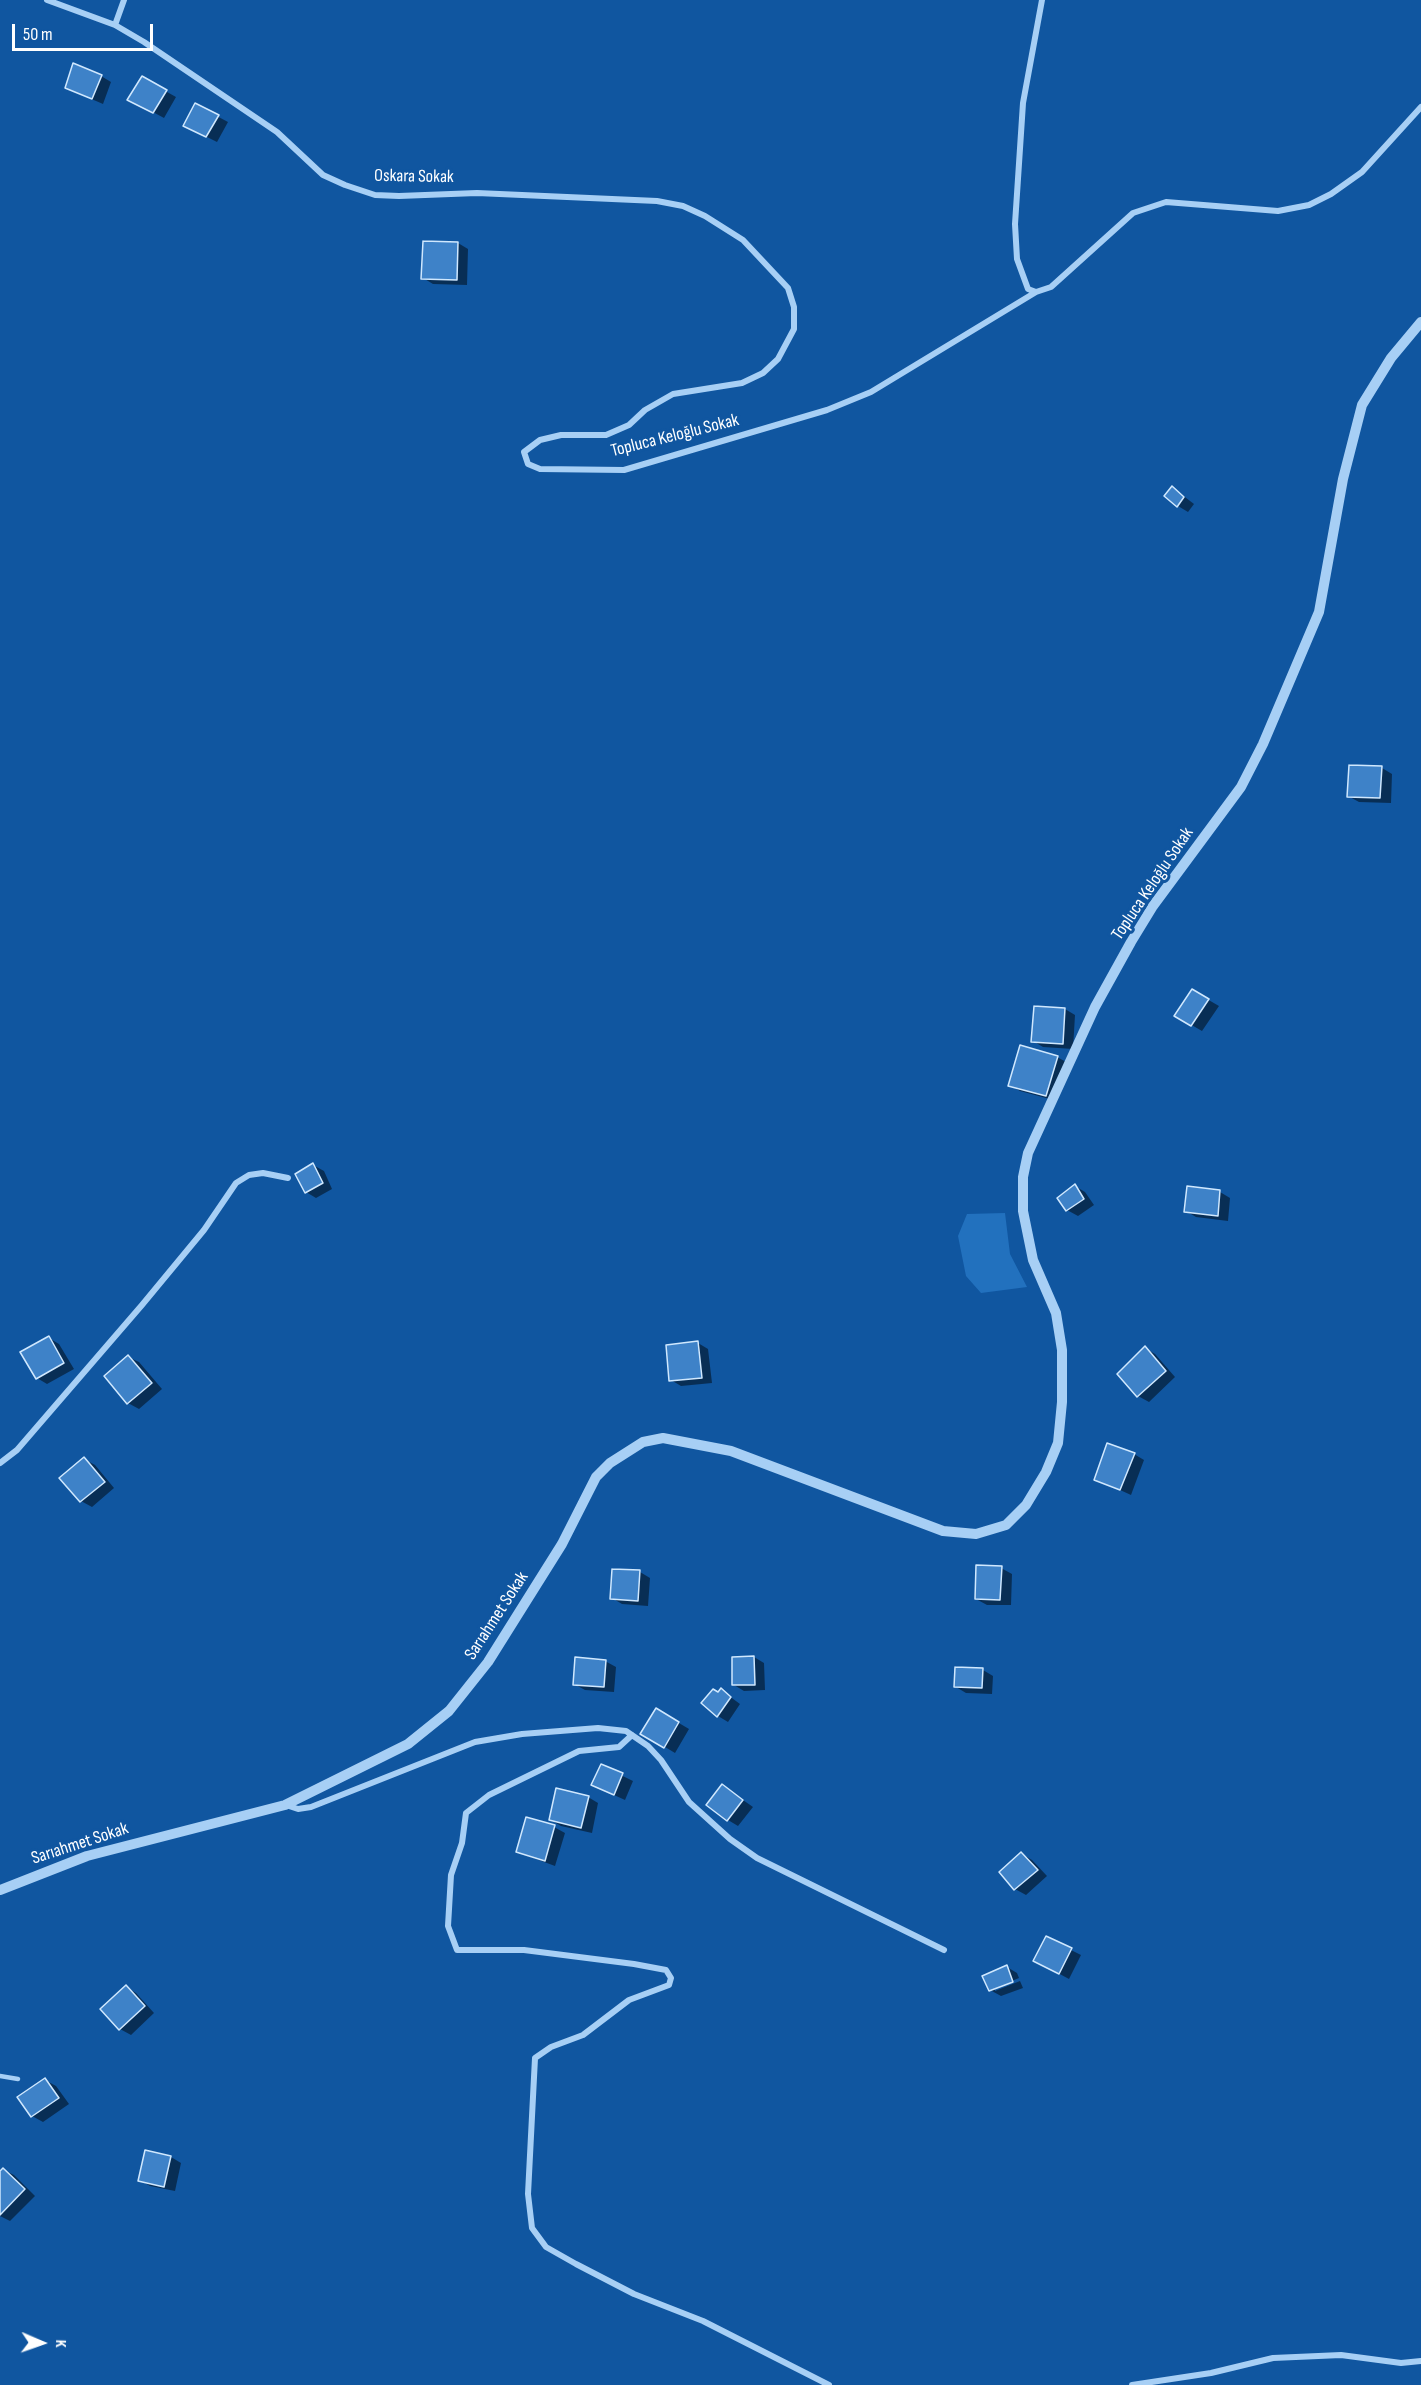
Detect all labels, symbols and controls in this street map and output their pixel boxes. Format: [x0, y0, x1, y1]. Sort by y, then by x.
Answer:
scale bar [15, 12, 156, 50]
text: 50 m [23, 24, 53, 45]
street label: Oskara Sokak [374, 166, 454, 188]
street label: Topluca Keloğlu Sokak [609, 410, 741, 462]
street label: Topluca Keloğlu Sokak [1107, 824, 1199, 944]
street label: Sarıahmet Sokak [461, 1568, 533, 1664]
street label: Sarıahmet Sokak [29, 1818, 131, 1870]
north arrow [12, 2313, 72, 2373]
text: K [51, 2339, 70, 2348]

